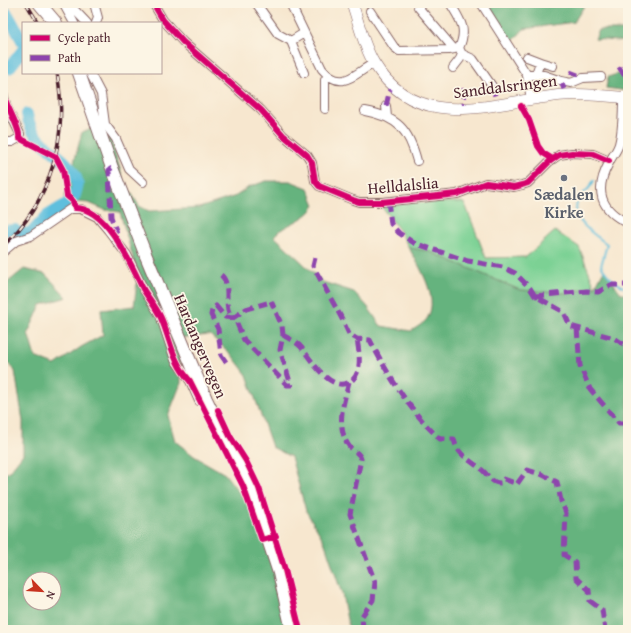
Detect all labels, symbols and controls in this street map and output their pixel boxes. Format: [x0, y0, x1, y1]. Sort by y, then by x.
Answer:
legend [22, 22, 162, 74]
text: Cycle path [58, 29, 111, 46]
text: Path [58, 49, 81, 66]
street label: Sanddalsringen [452, 68, 558, 104]
street label: Helldalslia [367, 170, 440, 200]
marker: Sædalen Kirke [559, 173, 569, 183]
place label: Sædalen Kirke [534, 182, 595, 224]
street label: Hardangervegen [168, 290, 234, 402]
north arrow [22, 571, 62, 611]
text: N [42, 589, 60, 603]

